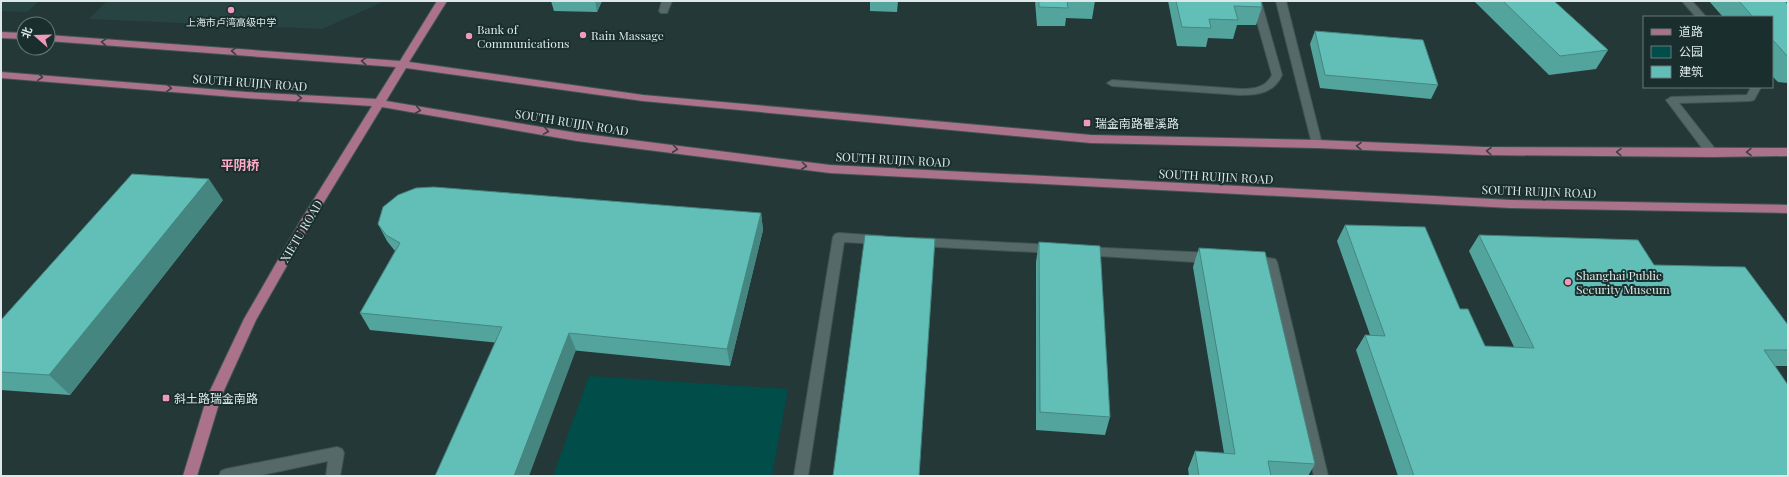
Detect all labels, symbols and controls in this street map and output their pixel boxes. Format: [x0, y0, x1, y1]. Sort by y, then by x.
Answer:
marker: 上海市卢湾高级中学 [226, 5, 236, 15]
place label: 上海市卢湾高级中学 [186, 15, 276, 29]
north arrow [16, 16, 56, 56]
legend [1643, 16, 1773, 88]
place label: Bank of Communications [477, 21, 569, 51]
text: 道路 [1679, 23, 1703, 39]
text: 北 [17, 25, 35, 40]
place label: Rain Massage [591, 27, 664, 43]
marker: Rain Massage [578, 30, 588, 40]
marker: Bank of Communications [464, 31, 474, 41]
one-way arrow [101, 37, 107, 46]
text: 公园 [1679, 43, 1703, 59]
one-way arrow [231, 47, 237, 56]
one-way arrow [361, 56, 367, 65]
text: 建筑 [1679, 63, 1703, 79]
street label: SOUTH RUIJIN ROAD [192, 70, 308, 94]
one-way arrow [37, 72, 43, 81]
one-way arrow [166, 84, 172, 93]
one-way arrow [296, 94, 302, 103]
one-way arrow [415, 105, 421, 114]
street label: SOUTH RUIJIN ROAD [514, 105, 630, 139]
place label: 瑞金南路瞿溪路 [1095, 115, 1179, 131]
marker: 瑞金南路瞿溪路 [1082, 118, 1092, 128]
one-way arrow [543, 127, 550, 135]
one-way arrow [1356, 142, 1362, 150]
one-way arrow [672, 144, 678, 153]
one-way arrow [1486, 147, 1492, 155]
street label: SOUTH RUIJIN ROAD [835, 148, 951, 170]
one-way arrow [1616, 148, 1622, 156]
one-way arrow [1746, 148, 1752, 157]
district label: 平阴桥 [220, 156, 260, 173]
one-way arrow [801, 161, 807, 170]
street label: SOUTH RUIJIN ROAD [1158, 165, 1274, 187]
street label: SOUTH RUIJIN ROAD [1481, 181, 1597, 201]
street label: XIETU ROAD [276, 197, 326, 265]
place label: Shanghai Public Security Museum [1576, 267, 1670, 297]
marker: Shanghai Public Security Museum [1563, 277, 1573, 287]
place label: 斜土路瑞金南路 [174, 390, 258, 406]
marker: 斜土路瑞金南路 [161, 393, 171, 403]

